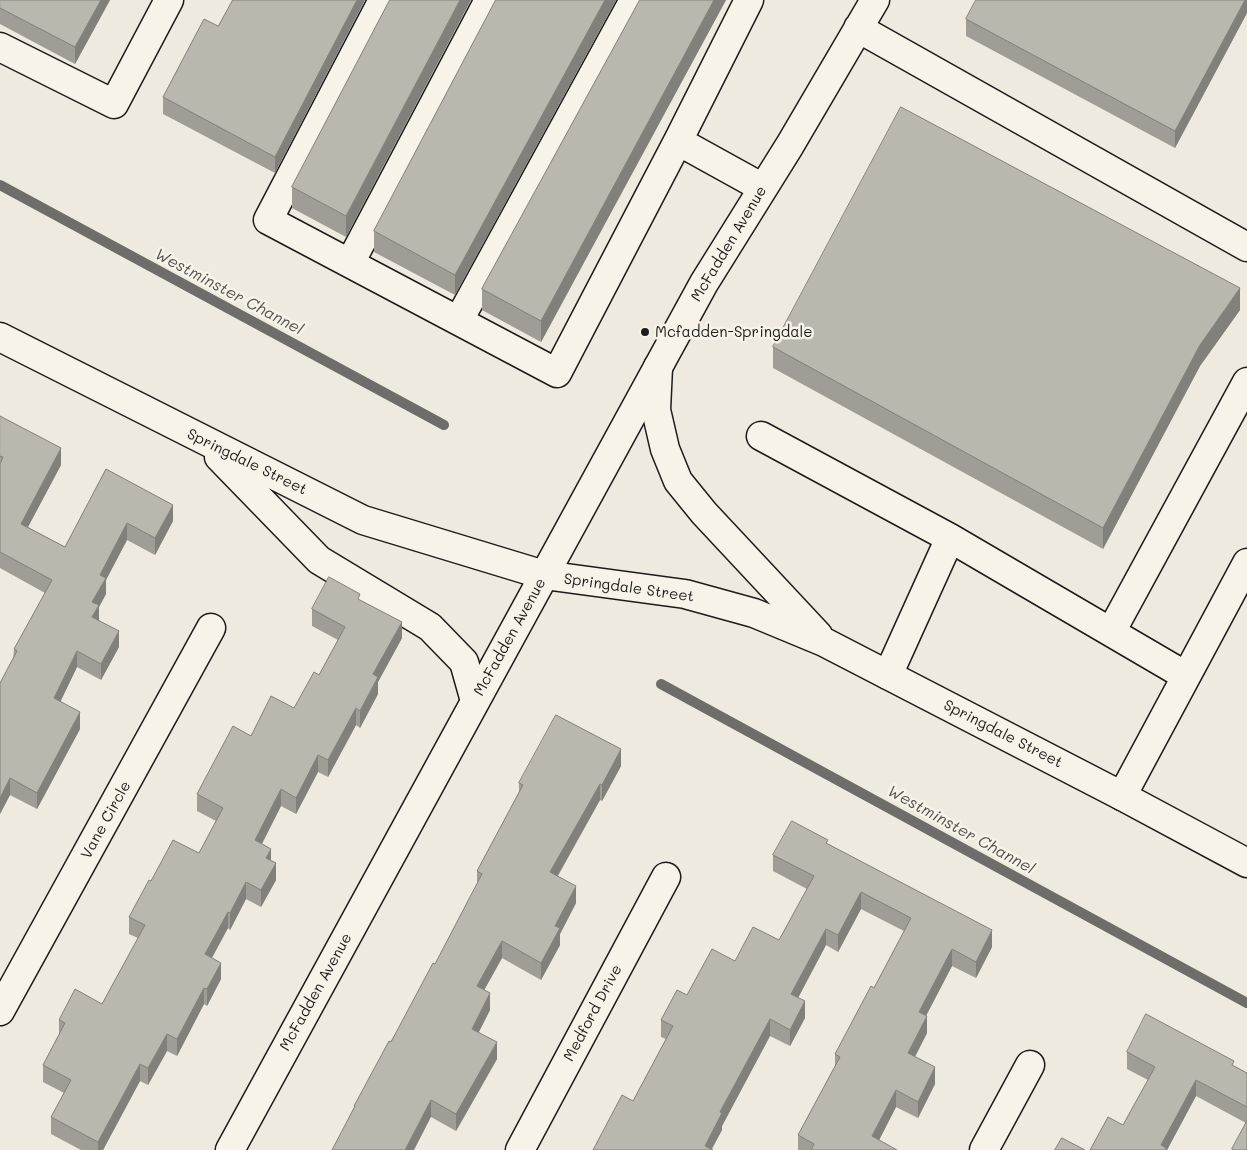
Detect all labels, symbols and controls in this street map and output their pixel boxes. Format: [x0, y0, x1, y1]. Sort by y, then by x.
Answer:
street label: McFadden Avenue [687, 183, 771, 305]
water label: Westminster Channel [152, 245, 306, 339]
place label: Mcfadden-Springdale [655, 323, 813, 341]
marker: Mcfadden-Springdale [639, 326, 651, 338]
street label: Springdale Street [184, 425, 310, 499]
street label: Springdale Street [563, 570, 695, 606]
street label: McFadden Avenue [470, 575, 550, 699]
street label: Springdale Street [940, 696, 1066, 772]
street label: Vane Circle [77, 778, 135, 862]
water label: Westminster Channel [884, 782, 1038, 878]
street label: McFadden Avenue [276, 930, 356, 1054]
street label: Medford Drive [560, 962, 626, 1064]

